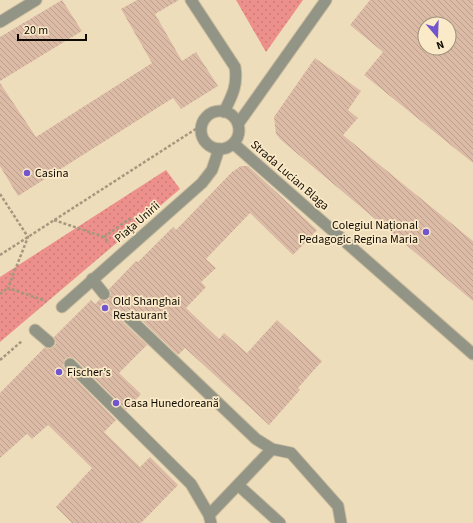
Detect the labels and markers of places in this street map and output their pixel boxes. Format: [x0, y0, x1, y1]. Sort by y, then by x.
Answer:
place label: Casina [35, 165, 69, 182]
marker: Casina [22, 168, 32, 178]
place label: Colegiul Național Pedagogic Regina Maria [299, 217, 418, 248]
marker: Colegiul Național Pedagogic Regina Maria [421, 227, 431, 237]
place label: Old Shanghai Restaurant [113, 293, 180, 324]
marker: Old Shanghai Restaurant [100, 303, 110, 313]
place label: Fischer’s [67, 364, 111, 381]
marker: Fischer’s [54, 367, 64, 377]
place label: Casa Hunedoreană [124, 395, 219, 412]
marker: Casa Hunedoreană [111, 398, 121, 408]

